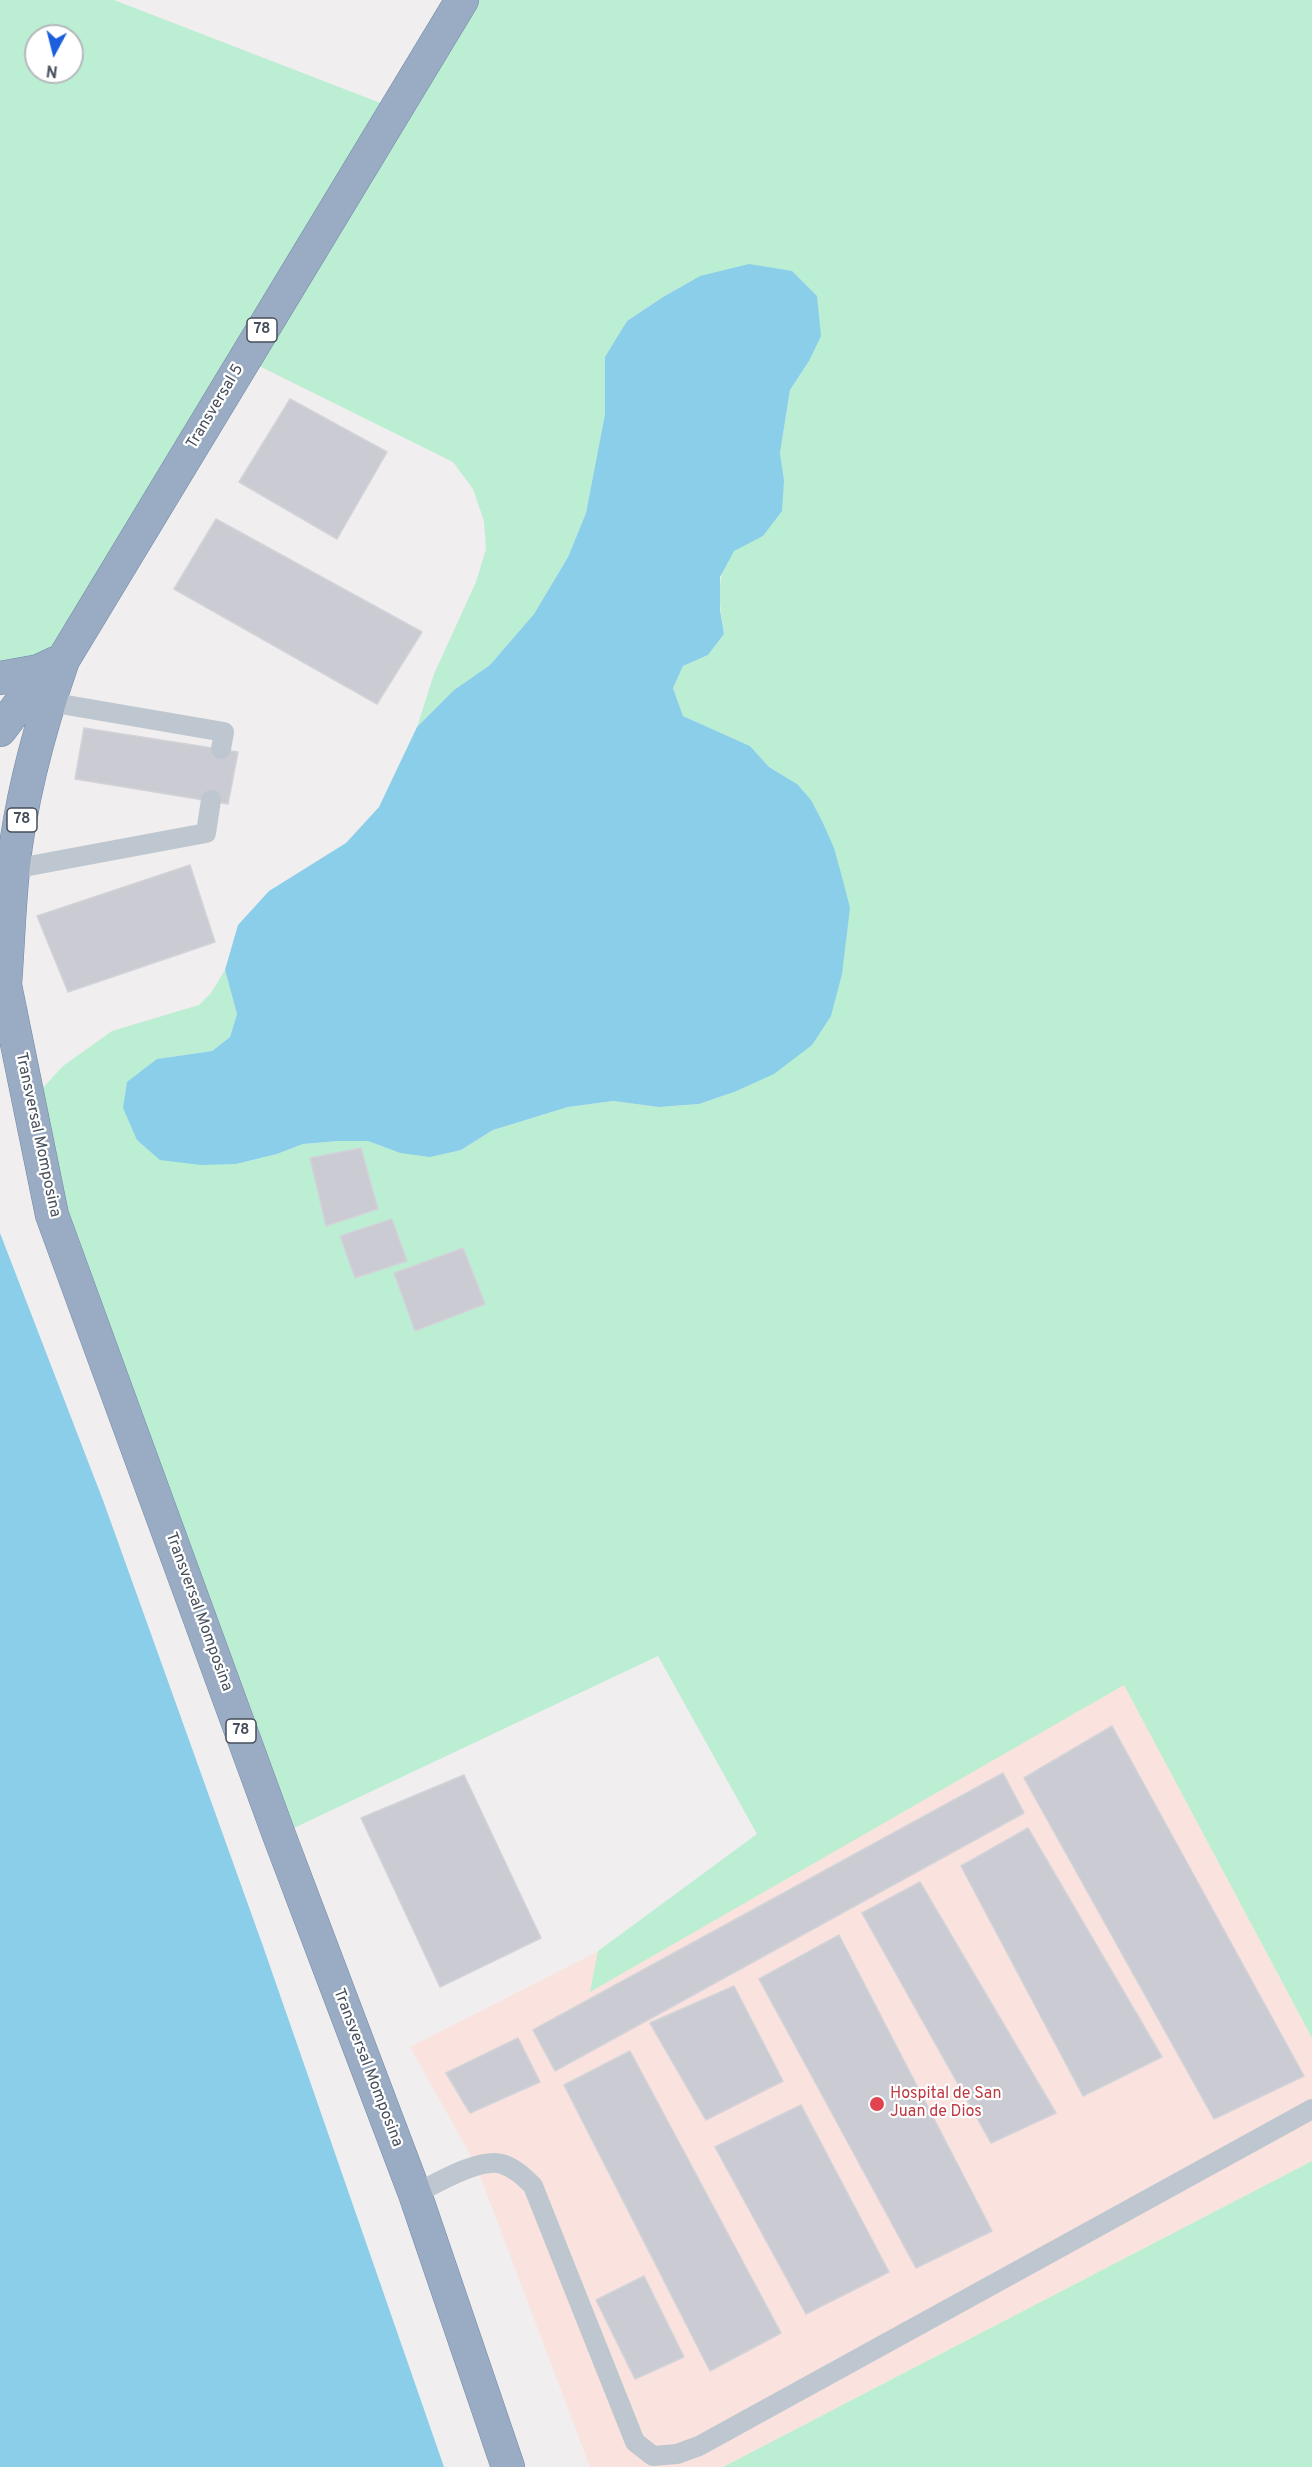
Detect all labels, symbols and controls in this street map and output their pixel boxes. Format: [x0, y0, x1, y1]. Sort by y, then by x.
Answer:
north arrow [24, 24, 84, 84]
text: N [45, 59, 59, 81]
road number: 78 [247, 318, 277, 342]
street label: Transversal 5 [183, 361, 249, 453]
road number: 78 [7, 808, 37, 832]
street label: Transversal Momposina [10, 1051, 64, 1219]
street label: Transversal Momposina [160, 1530, 236, 1694]
road number: 78 [226, 1719, 256, 1743]
street label: Transversal Momposina [328, 1986, 406, 2150]
place label: Hospital de San Juan de Dios [890, 2085, 1001, 2123]
marker: Hospital de San Juan de Dios [868, 2095, 886, 2113]

